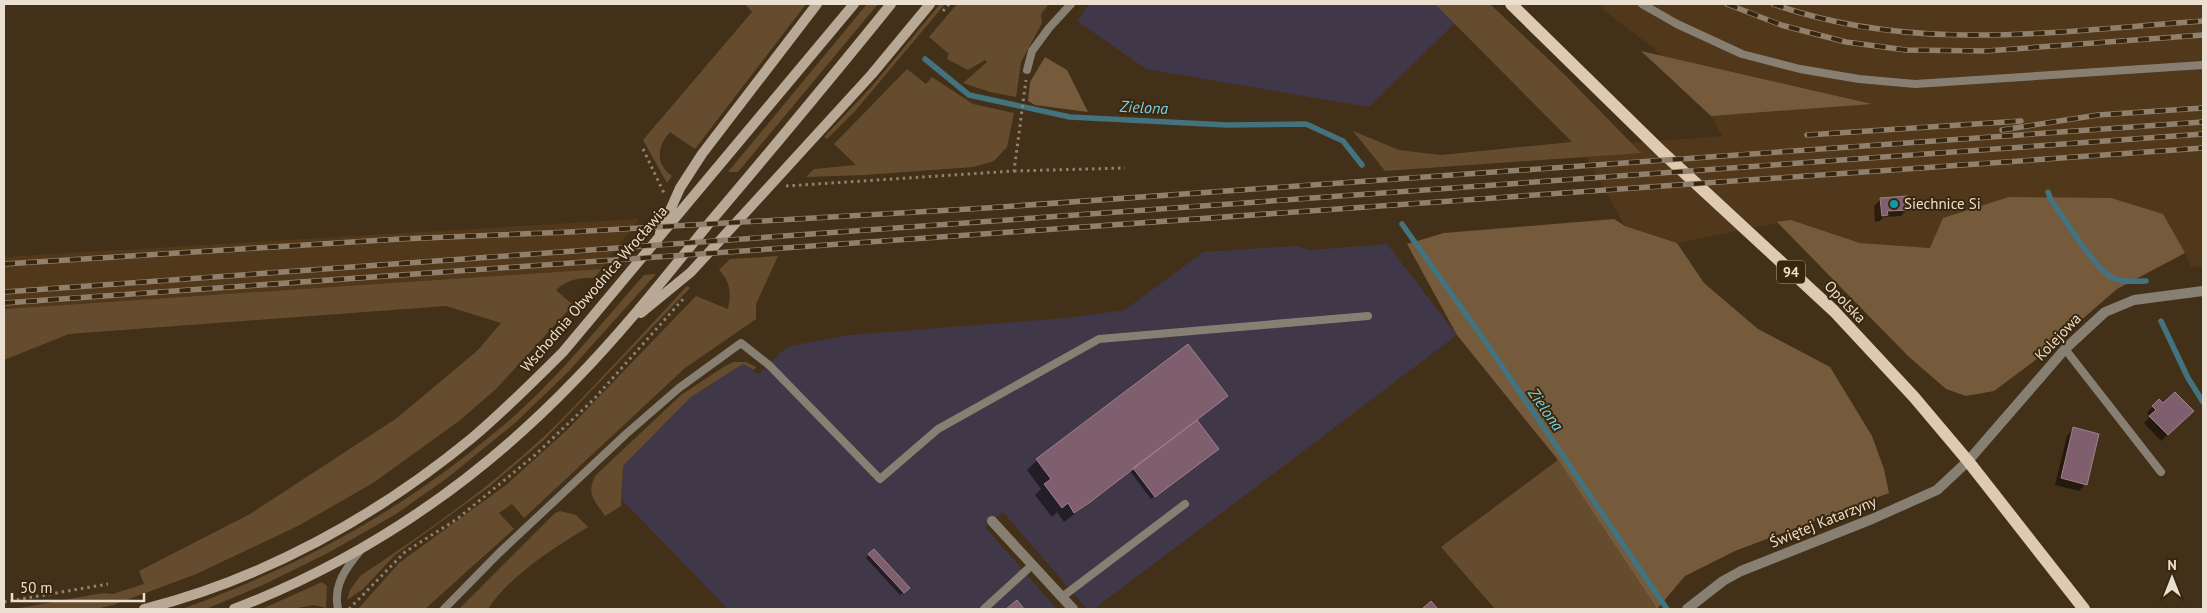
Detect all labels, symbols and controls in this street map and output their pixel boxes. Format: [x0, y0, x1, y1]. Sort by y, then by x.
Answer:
water label: Zielona [1118, 96, 1169, 118]
place label: Siechnice Si [1904, 194, 1981, 213]
marker: Siechnice Si [1888, 198, 1900, 210]
street label: Wschodnia Obwodnica Wrocławia [516, 202, 671, 376]
road number: 94 [1777, 260, 1805, 284]
street label: Opolska [1821, 276, 1870, 327]
street label: Kolejowa [2030, 309, 2085, 364]
water label: Zielona [1523, 383, 1568, 435]
street label: Świętej Katarzyny [1767, 491, 1879, 552]
north arrow [2147, 553, 2197, 603]
text: N [2167, 556, 2177, 574]
scale bar [12, 570, 145, 602]
text: 50 m [20, 578, 53, 597]

